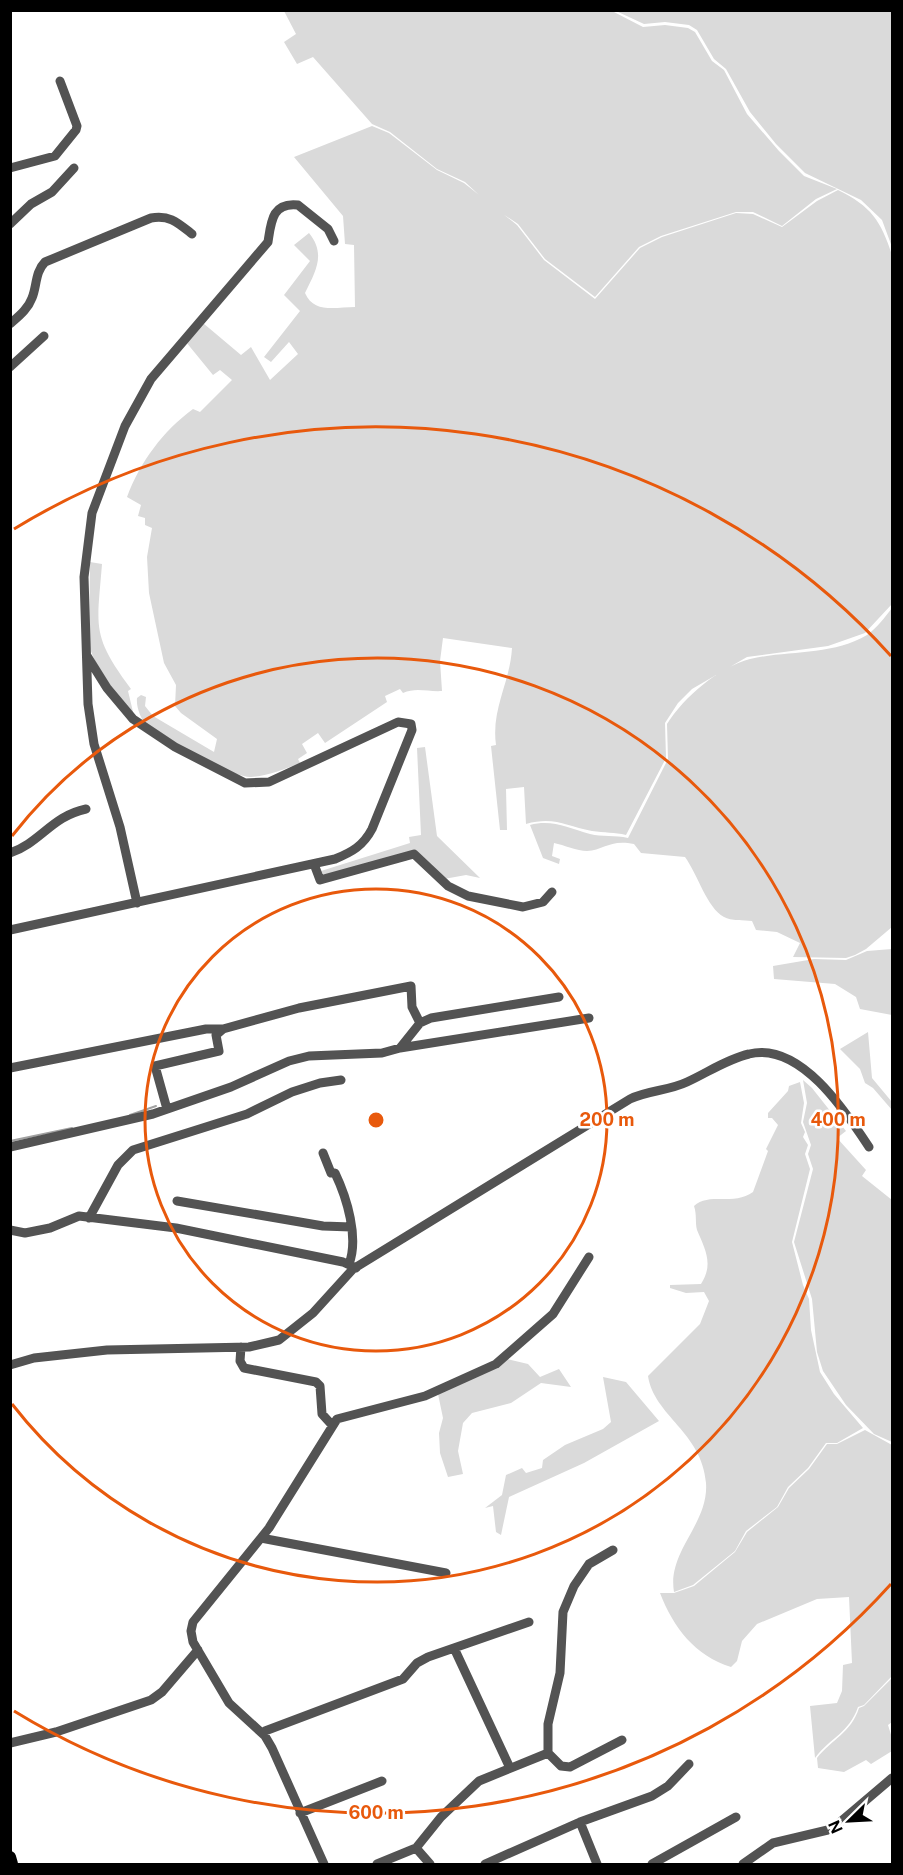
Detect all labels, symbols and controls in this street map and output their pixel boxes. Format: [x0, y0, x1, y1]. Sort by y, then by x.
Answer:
text: 200 m [580, 1109, 634, 1130]
text: 400 m [810, 1109, 866, 1130]
centre of rings [366, 1110, 386, 1130]
north arrow [819, 1791, 879, 1851]
text: 600 m [348, 1802, 404, 1823]
text: N [825, 1817, 847, 1836]

